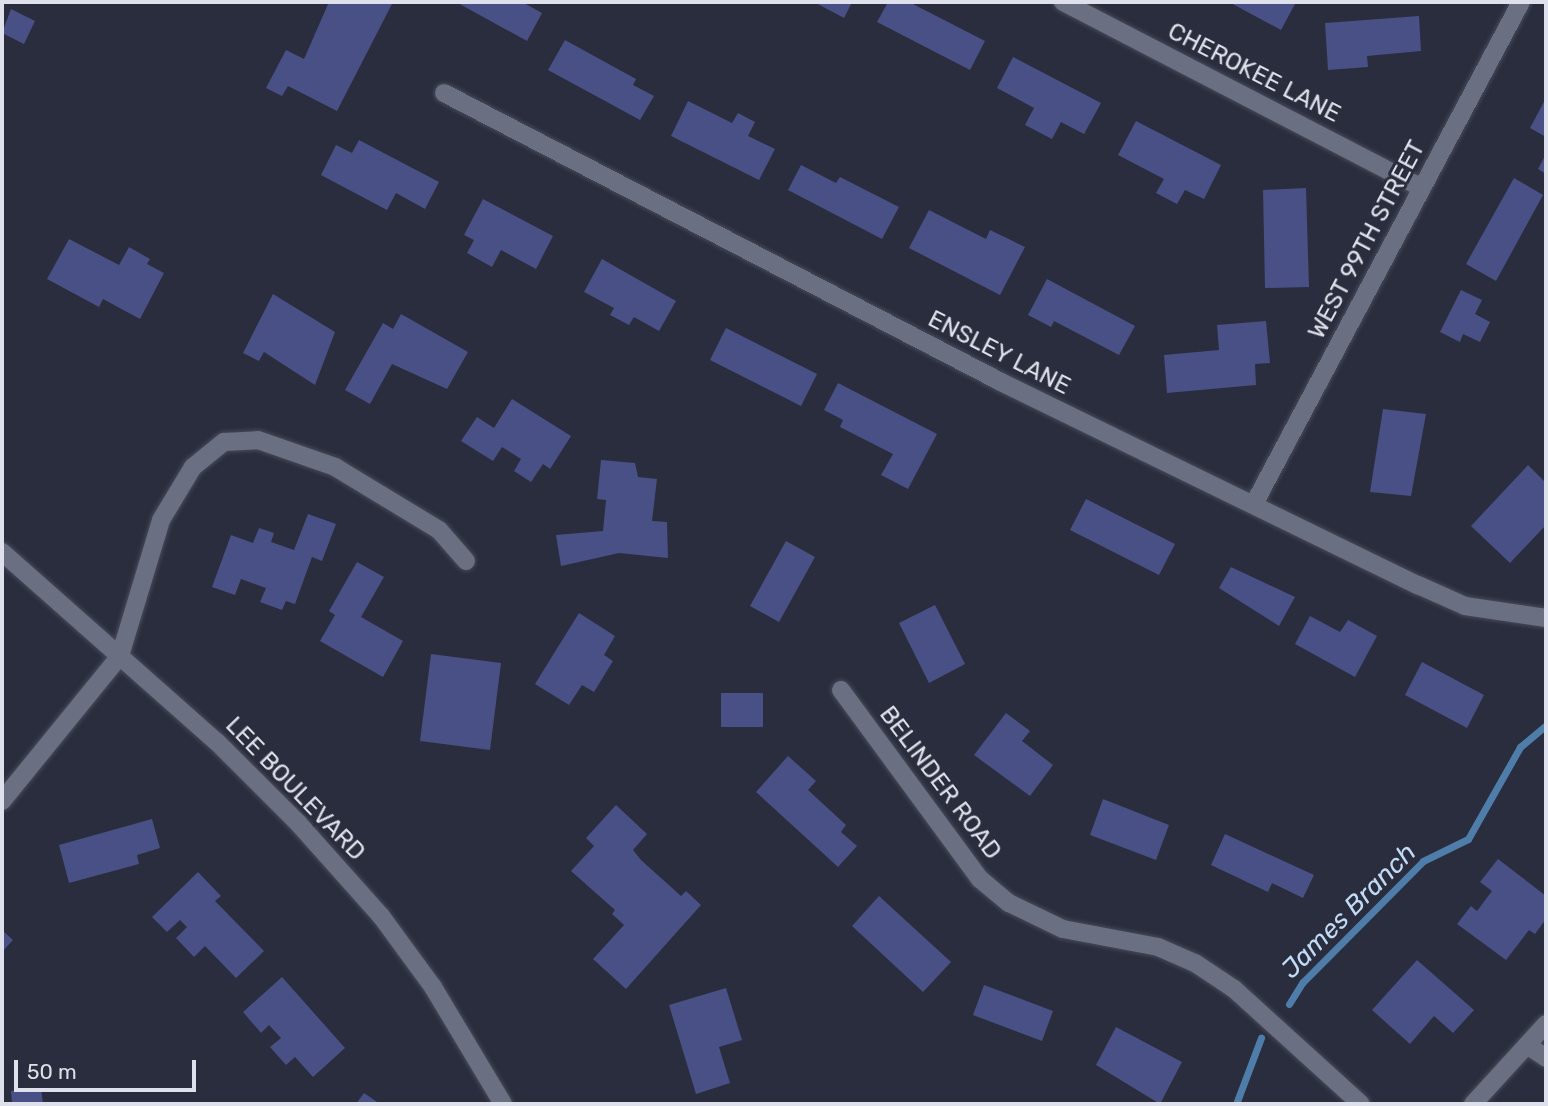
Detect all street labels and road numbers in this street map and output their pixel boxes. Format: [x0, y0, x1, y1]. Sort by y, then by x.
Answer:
street label: CHEROKEE LANE [1163, 17, 1345, 129]
street label: WEST 99TH STREET [1302, 136, 1432, 344]
street label: ENSLEY LANE [923, 305, 1075, 401]
street label: BELINDER ROAD [873, 701, 1007, 865]
street label: LEE BOULEVARD [219, 711, 371, 867]

